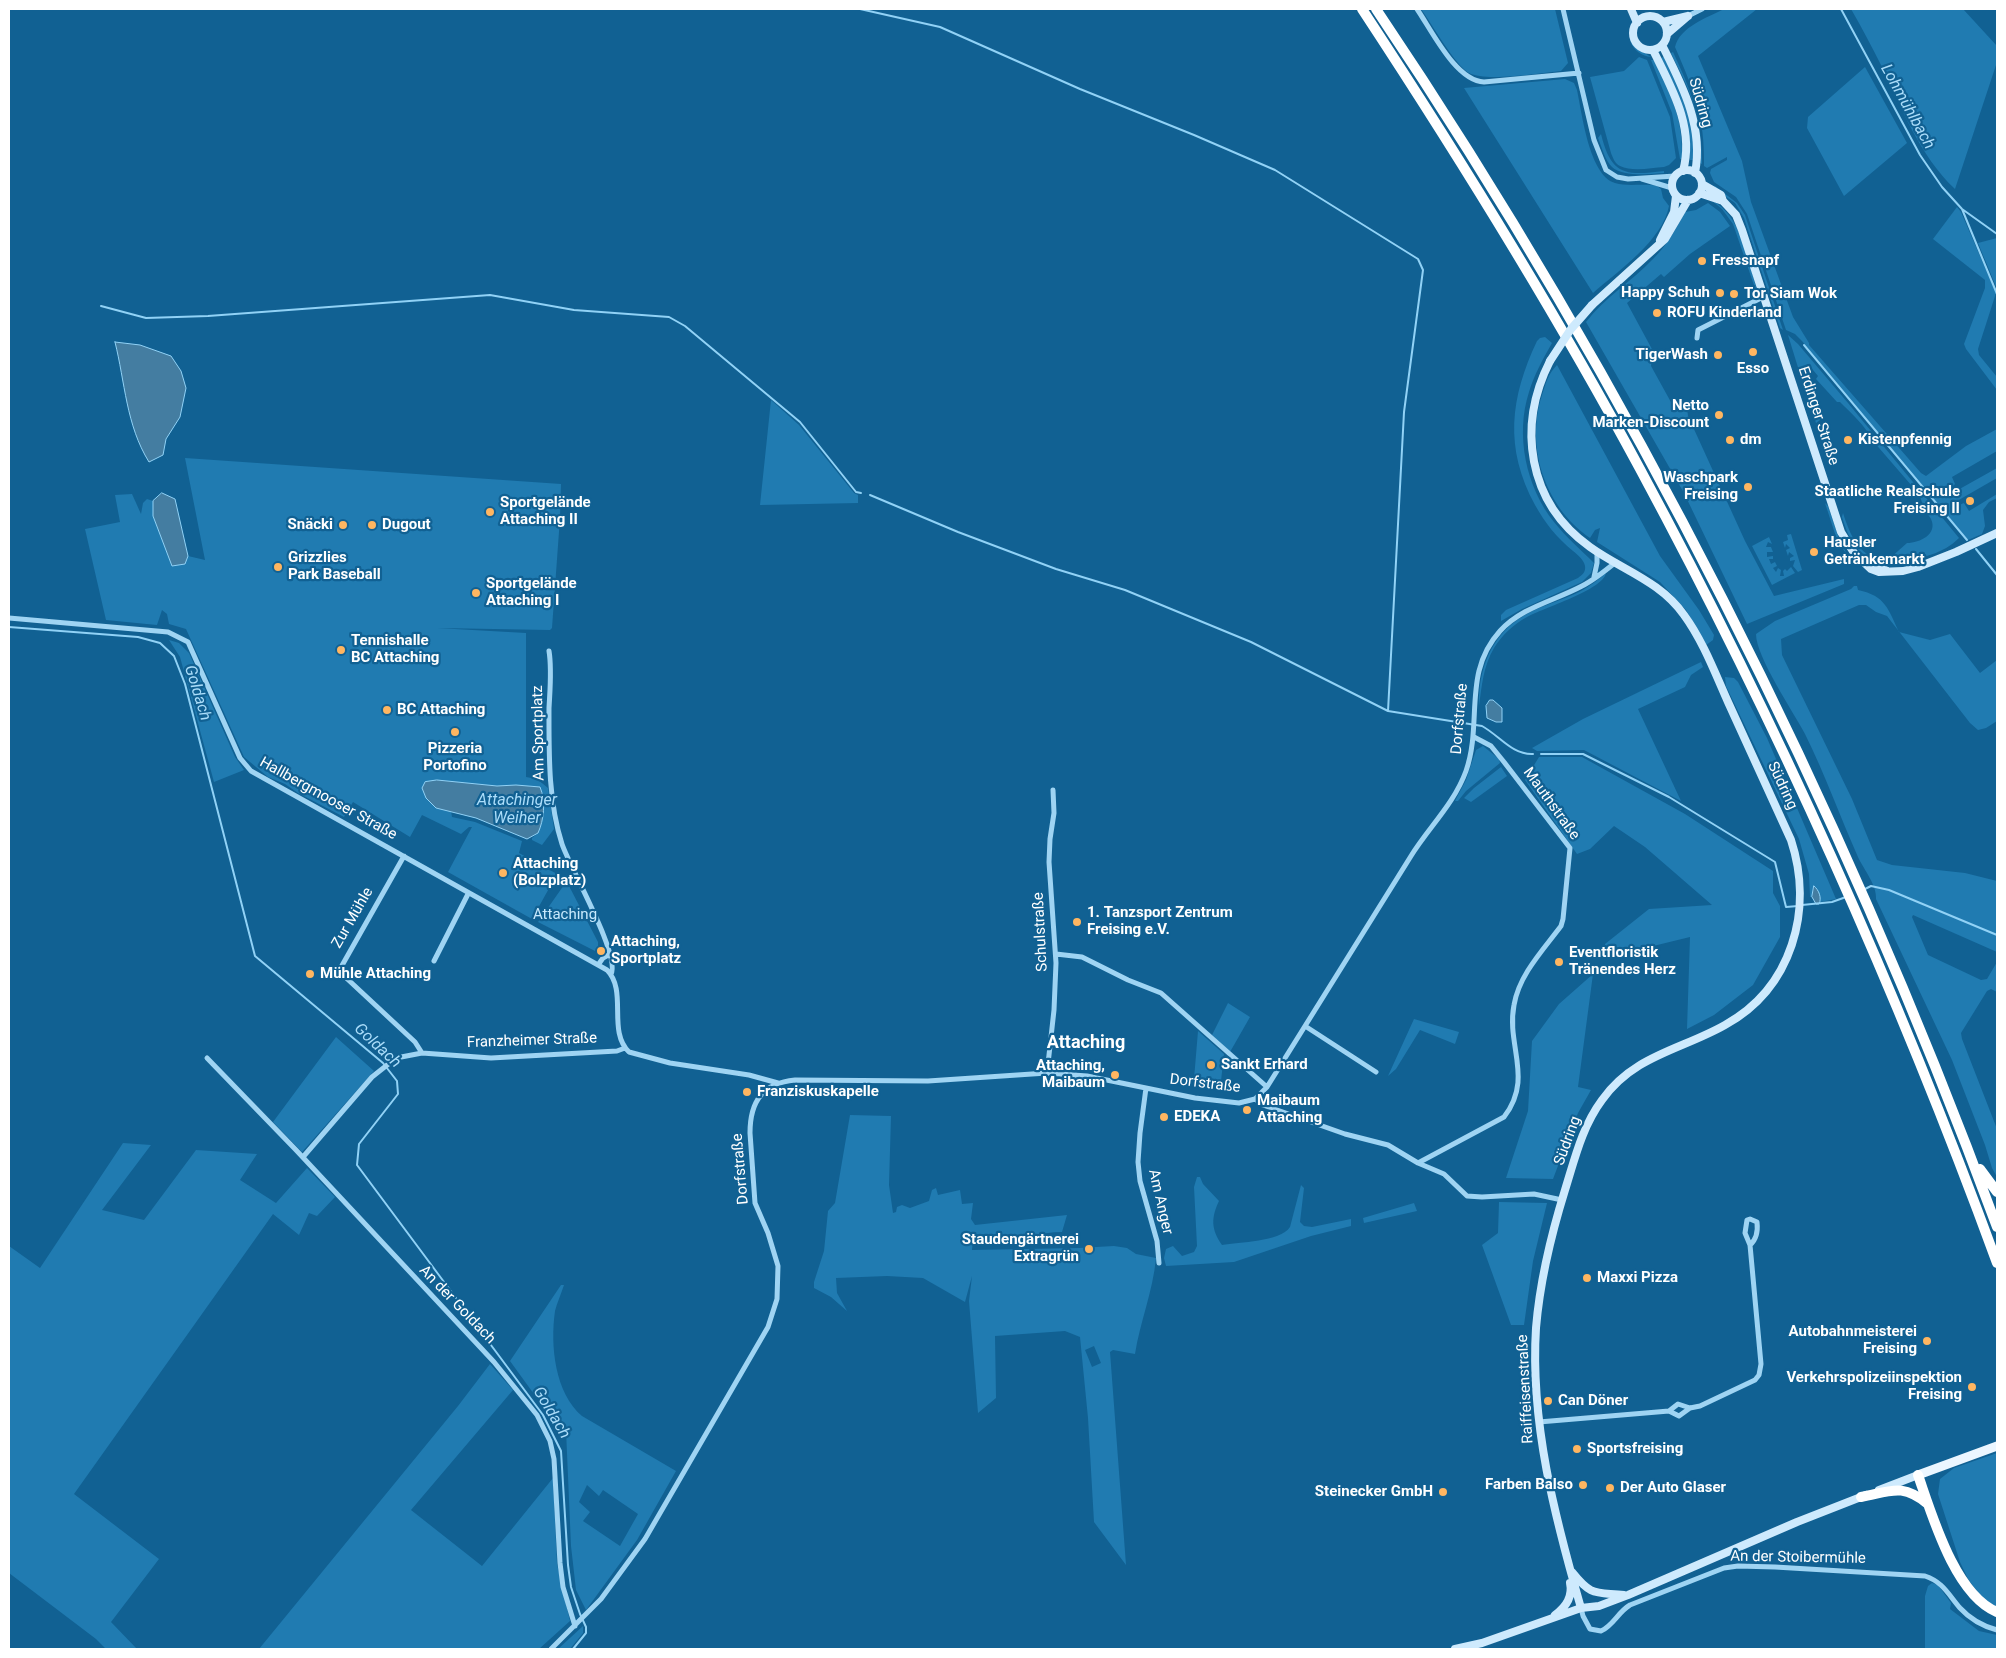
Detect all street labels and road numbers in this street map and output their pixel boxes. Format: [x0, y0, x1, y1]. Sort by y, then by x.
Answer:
street label: Südring [1684, 76, 1716, 130]
street label: Erdinger Straße [1794, 364, 1842, 468]
street label: Dorfstraße [1448, 683, 1472, 755]
street label: Am Sportplatz [529, 685, 549, 781]
street label: Hallbergmooser Straße [256, 754, 400, 844]
street label: Südring [1763, 759, 1801, 813]
street label: Mauthstraße [1519, 764, 1583, 844]
street label: Zur Mühle [328, 884, 378, 952]
street label: Schulstraße [1030, 892, 1052, 972]
street label: Franzheimer Straße [467, 1030, 597, 1052]
street label: Dorfstraße [1169, 1071, 1241, 1097]
street label: Südring [1551, 1114, 1585, 1168]
street label: Dorfstraße [729, 1133, 753, 1205]
street label: Am Anger [1144, 1168, 1176, 1236]
street label: An der Goldach [415, 1262, 499, 1348]
street label: Raiffeisenstraße [1514, 1334, 1538, 1444]
street label: An der Stoibermühle [1730, 1548, 1866, 1568]

